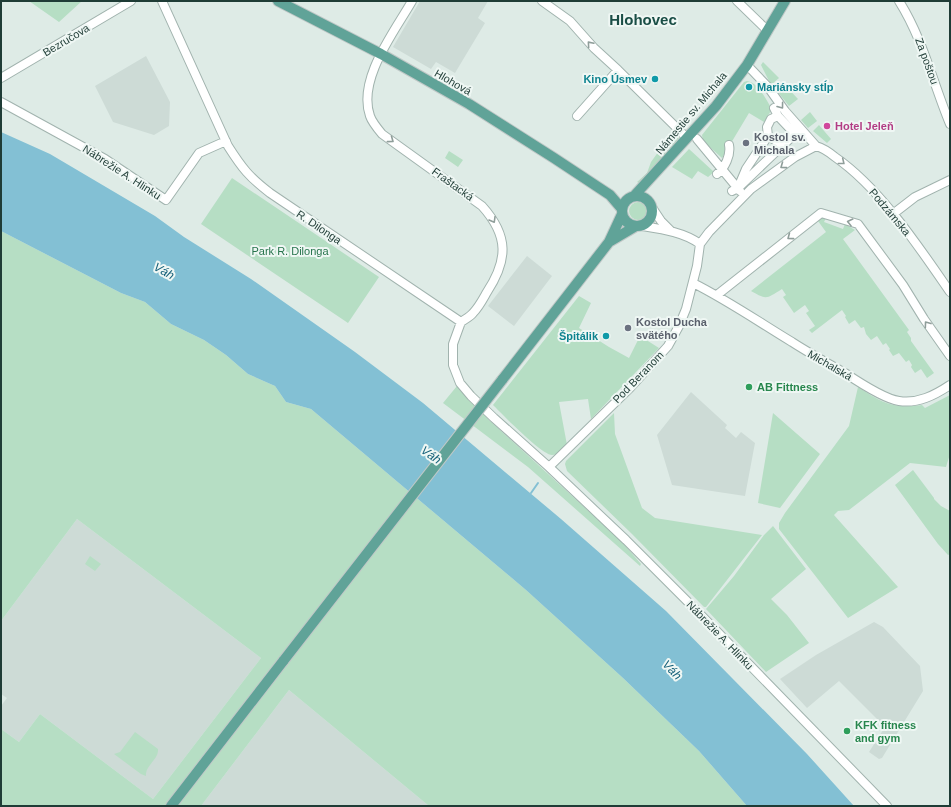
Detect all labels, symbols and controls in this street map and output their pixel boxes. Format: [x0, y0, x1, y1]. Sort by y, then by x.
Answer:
district label: Hlohovec [609, 11, 677, 28]
street label: Bezručova [41, 21, 92, 59]
street label: Za poštou [913, 36, 941, 86]
one-way arrow [587, 41, 594, 48]
street label: Hlohová [433, 67, 474, 98]
street label: Námestie sv. Michala [653, 69, 729, 157]
place label: Kino Úsmev [583, 73, 648, 85]
marker: Kino Úsmev [650, 74, 660, 84]
place label: Mariánsky stĺp [757, 80, 834, 93]
marker: Mariánsky stĺp [744, 82, 754, 92]
one-way arrow [777, 101, 784, 108]
place label: Hotel Jeleň [835, 120, 894, 132]
marker: Hotel Jeleň [822, 121, 832, 131]
place label: Kostol sv. Michala [754, 131, 806, 156]
one-way arrow [387, 135, 394, 142]
marker: Kostol sv. Michala [741, 138, 751, 148]
street label: Nábrežie A. Hlinku [81, 142, 163, 202]
one-way arrow [837, 157, 844, 164]
one-way arrow [781, 161, 788, 168]
street label: Fraštacká [430, 165, 477, 204]
street label: Podzámska [867, 186, 914, 239]
street label: R. Dilonga [294, 208, 344, 247]
one-way arrow [489, 216, 496, 223]
one-way arrow [847, 218, 854, 227]
one-way arrow [788, 232, 795, 239]
park label: Park R. Dilonga [251, 245, 329, 257]
water label: Váh [151, 260, 177, 283]
place label: Kostol Ducha svätého [636, 316, 708, 341]
one-way arrow [924, 321, 932, 328]
marker: Kostol Ducha svätého [623, 323, 633, 333]
place label: Špitálik [559, 330, 599, 342]
marker: Špitálik [601, 331, 611, 341]
street label: Michalská [806, 348, 855, 383]
street label: Pod Beranom [610, 349, 666, 405]
place label: AB Fittness [757, 381, 818, 393]
marker: AB Fittness [744, 382, 754, 392]
water label: Váh [418, 443, 444, 467]
street label: Nábrežie A. Hlinku [684, 598, 756, 672]
water label: Váh [660, 657, 685, 683]
place label: KFK fitness and gym [855, 719, 916, 744]
marker: KFK fitness and gym [842, 726, 852, 736]

